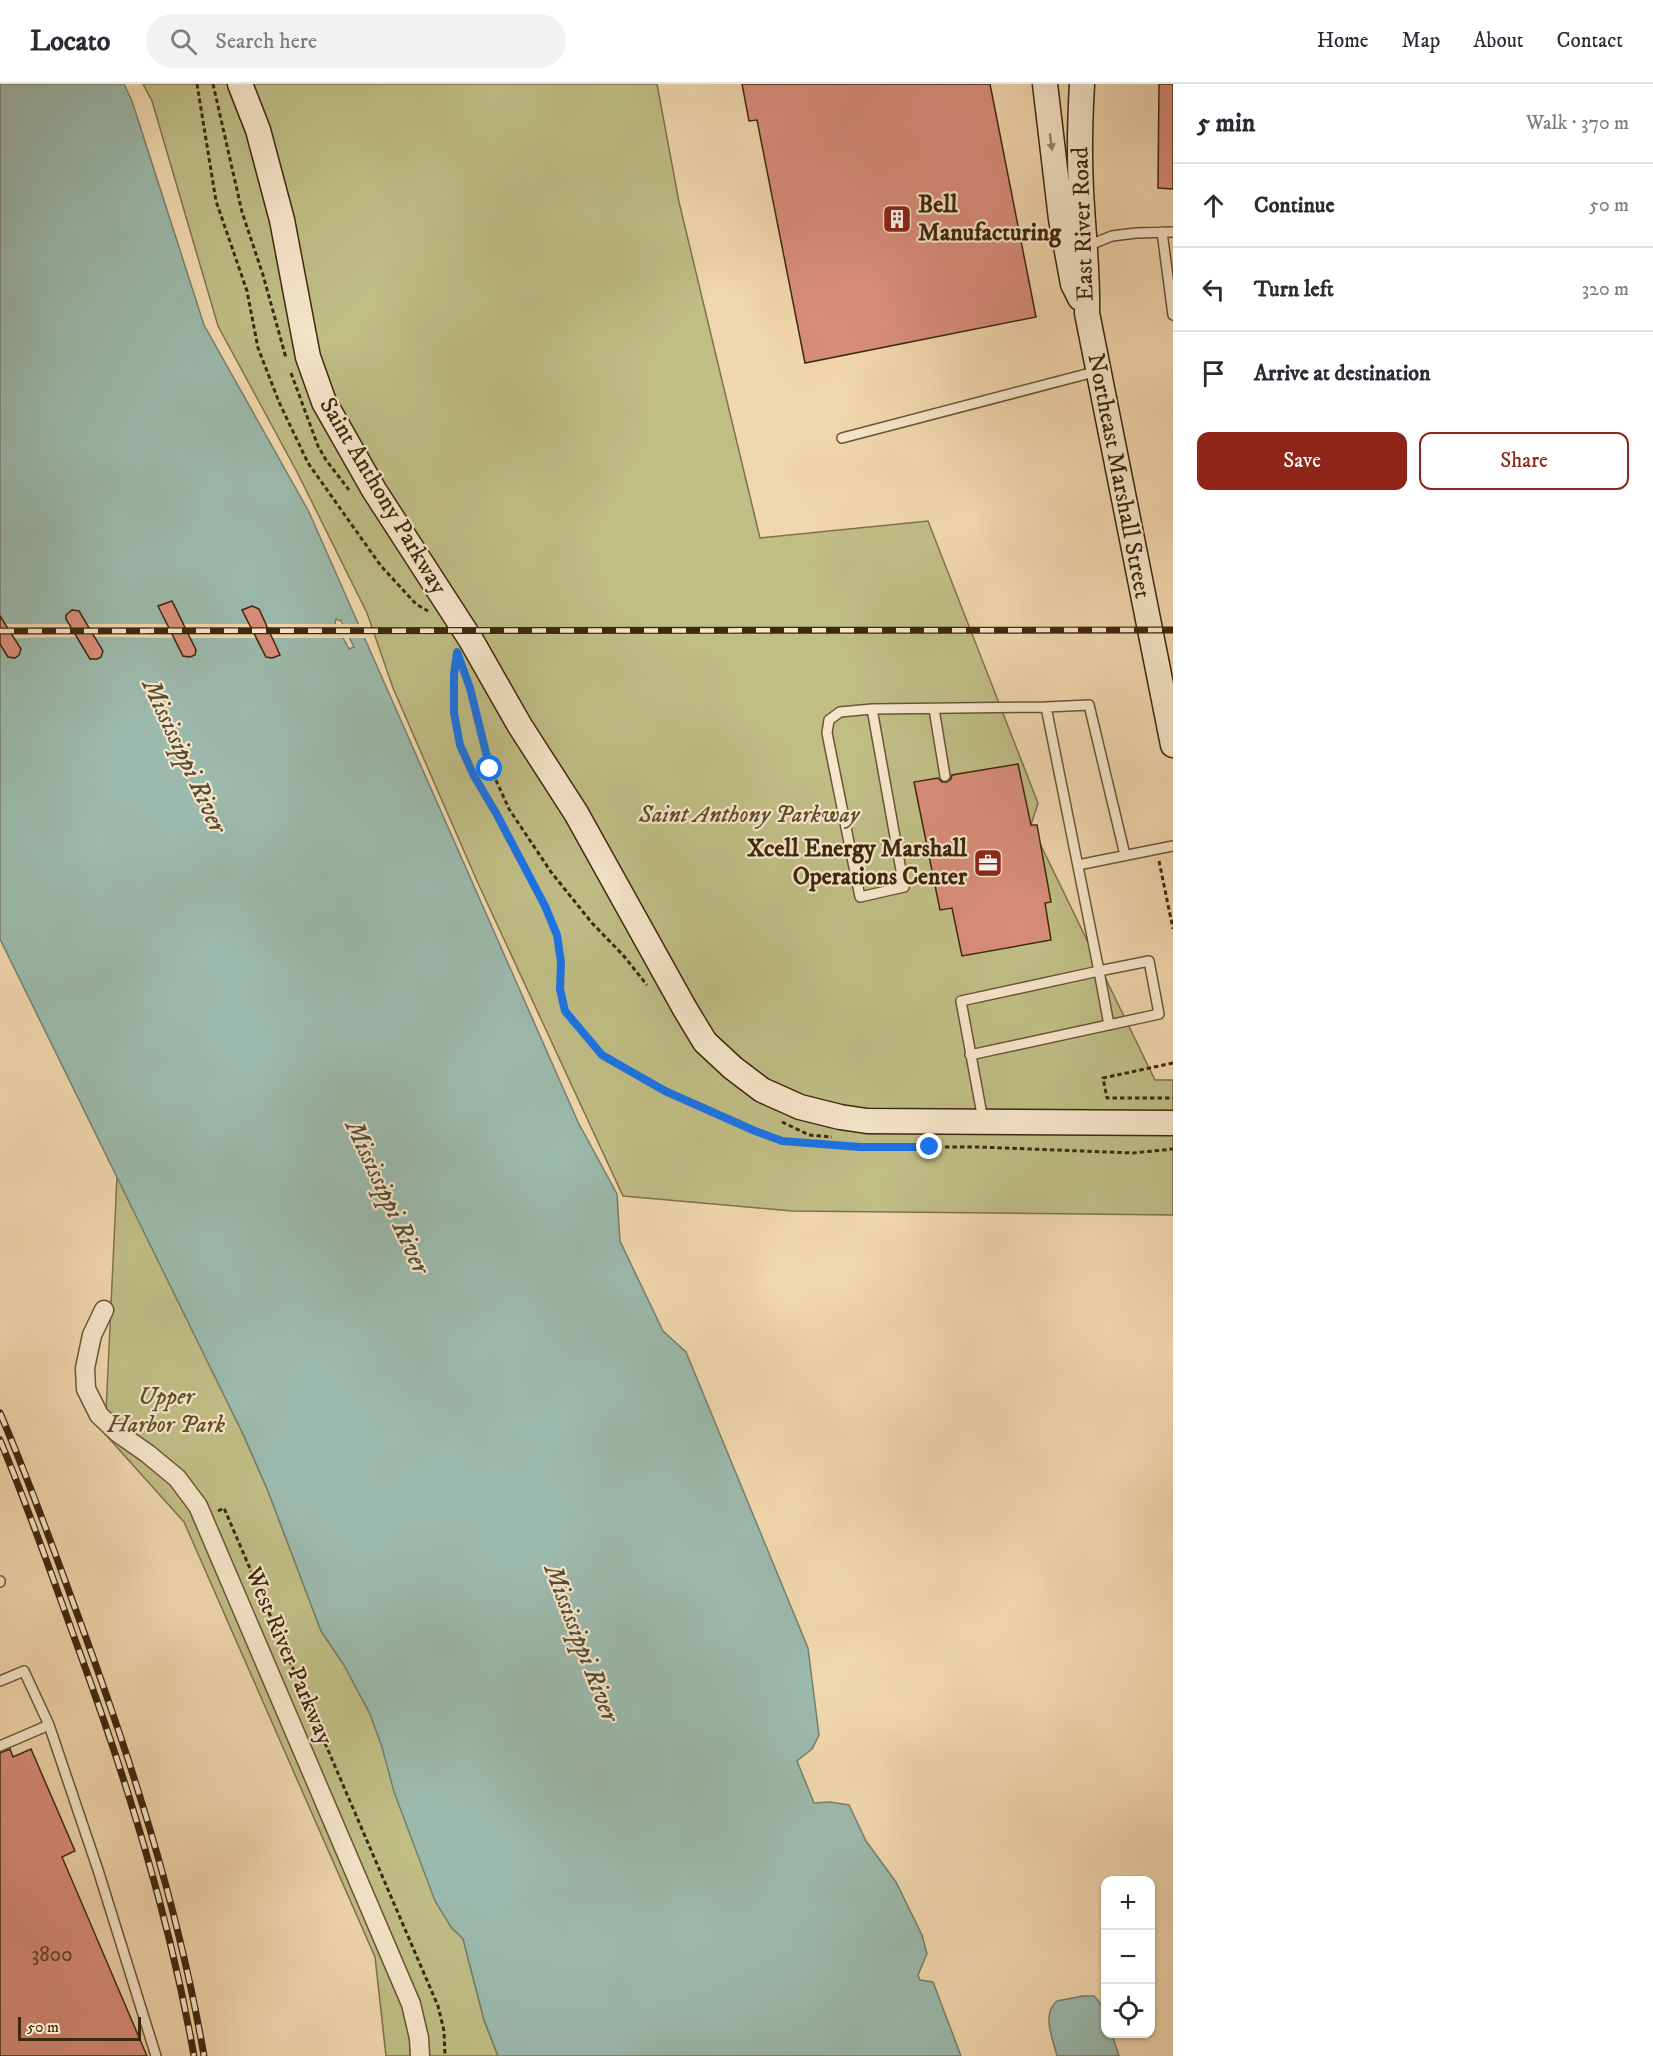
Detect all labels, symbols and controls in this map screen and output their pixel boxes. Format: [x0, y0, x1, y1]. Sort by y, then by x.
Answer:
search box [146, 14, 566, 68]
text: Locato [30, 24, 110, 59]
icon: search [167, 25, 200, 58]
text: Search here [215, 28, 317, 55]
text: Home [1317, 28, 1369, 54]
text: Map [1402, 28, 1440, 54]
text: About [1473, 28, 1524, 54]
text: Contact [1557, 28, 1623, 54]
text: 5 min [1197, 107, 1255, 140]
text: Walk · 370 m [1526, 111, 1629, 136]
one-way arrow [1047, 133, 1056, 152]
street label: East River Road [1065, 146, 1101, 302]
icon: ahead [1197, 189, 1230, 222]
place label: Bell Manufacturing [918, 190, 1062, 248]
text: Continue [1254, 192, 1335, 219]
text: 50 m [1589, 193, 1629, 218]
building icon: Bell Manufacturing [881, 203, 913, 235]
icon: left [1197, 273, 1230, 306]
text: Turn left [1254, 276, 1334, 303]
text: 320 m [1582, 277, 1629, 302]
street label: Northeast Marshall Street [1081, 351, 1158, 601]
icon: arrive [1197, 357, 1230, 390]
text: Arrive at destination [1254, 360, 1431, 387]
street label: Saint Anthony Parkway [312, 392, 454, 600]
button: Save [1197, 432, 1407, 490]
button: Share [1419, 432, 1629, 490]
water label: Mississippi River [133, 672, 235, 840]
route start [476, 755, 502, 781]
park label: Saint Anthony Parkway [638, 800, 861, 830]
place label: Xcell Energy Marshall Operations Center [747, 834, 968, 892]
office icon: Xcell Energy Marshall Operations Center [972, 847, 1004, 879]
water label: Mississippi River [336, 1113, 438, 1281]
route end [916, 1133, 942, 1159]
park label: Upper Harbor Park [106, 1382, 225, 1440]
water label: Mississippi River [535, 1558, 627, 1728]
street label: West River Parkway [238, 1562, 340, 1750]
map controls [1101, 1876, 1155, 2038]
button: + [1101, 1876, 1155, 1930]
button: − [1101, 1930, 1155, 1984]
house number: 3800 [32, 1942, 72, 1968]
button: locate [1101, 1984, 1155, 2038]
scale bar [18, 2014, 141, 2042]
text: 50 m [27, 2017, 59, 2037]

